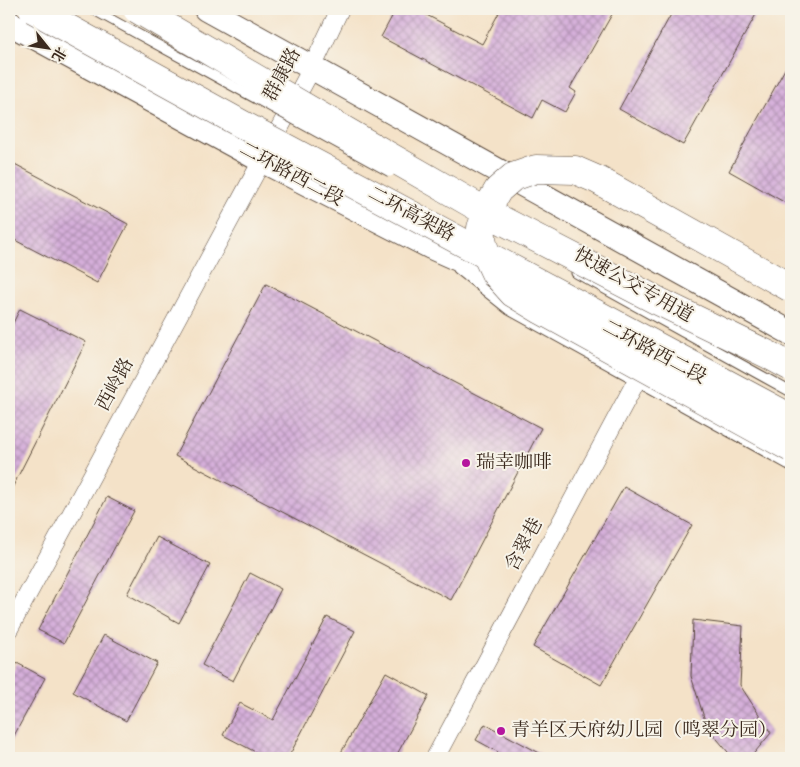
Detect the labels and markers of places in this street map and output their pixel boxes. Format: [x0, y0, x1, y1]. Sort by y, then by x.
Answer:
place label: 瑞幸咖啡 [476, 452, 552, 473]
marker: 瑞幸咖啡 [460, 457, 472, 469]
place label: 青羊区天府幼儿园（鸣翠分园） [511, 719, 777, 741]
marker: 青羊区天府幼儿园（鸣翠分园） [495, 725, 507, 737]

